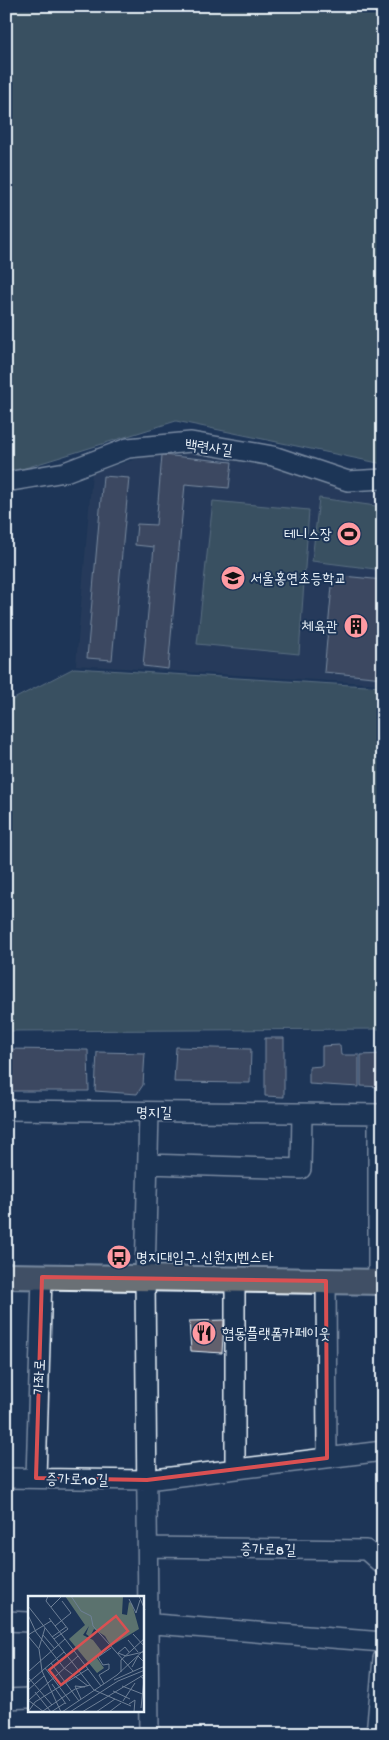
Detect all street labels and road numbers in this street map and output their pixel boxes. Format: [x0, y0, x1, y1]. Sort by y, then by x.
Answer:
street label: 백련사길 [184, 437, 234, 461]
street label: 명지길 [136, 1105, 172, 1123]
street label: 가좌로 [31, 1359, 51, 1395]
street label: 증가로10길 [45, 1471, 109, 1491]
street label: 증가로8길 [240, 1542, 296, 1560]

